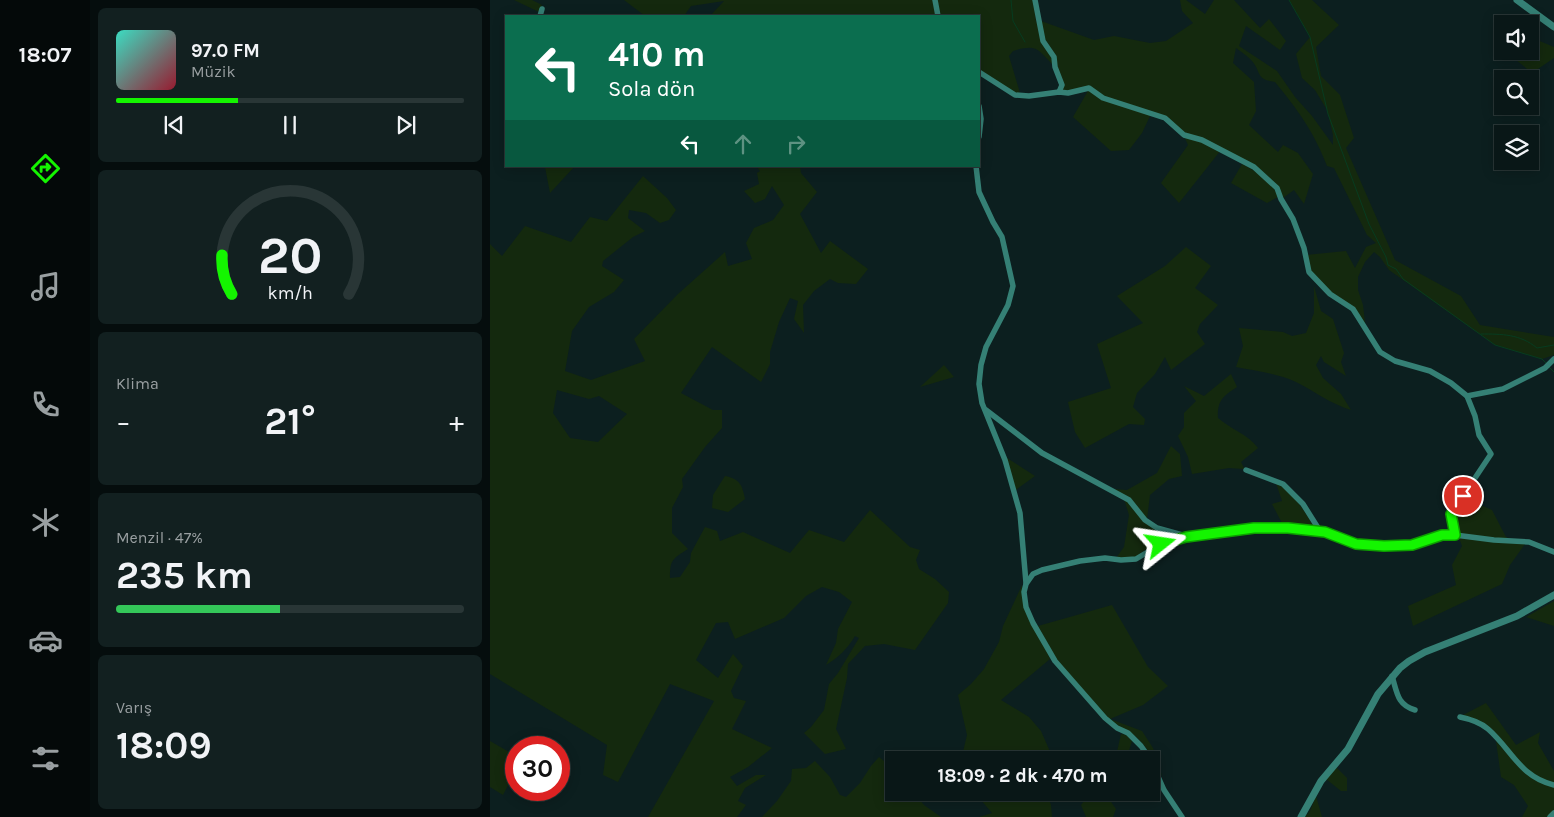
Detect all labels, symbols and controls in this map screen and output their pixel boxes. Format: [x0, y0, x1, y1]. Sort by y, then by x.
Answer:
map controls [1494, 15, 1539, 170]
button: sound [1494, 15, 1539, 60]
text: 410 m [608, 34, 706, 75]
icon: left [525, 35, 590, 100]
text: 97.0 FM [191, 40, 260, 62]
text: 18:07 [19, 42, 71, 68]
text: Müzik [191, 62, 236, 81]
button: search [1494, 70, 1539, 115]
text: Sola dön [608, 76, 695, 102]
icon: previous [160, 111, 188, 139]
icon: pause [276, 111, 304, 139]
icon: next [392, 111, 420, 139]
button: layers [1494, 125, 1539, 170]
icon: left [676, 130, 704, 158]
icon: ahead [729, 130, 757, 158]
icon: right [782, 130, 810, 158]
icon: directions [28, 151, 63, 186]
text: 20 [258, 225, 322, 286]
icon: music [28, 269, 63, 304]
text: km/h [267, 283, 313, 304]
text: Klima [116, 374, 159, 393]
icon: phone [28, 387, 63, 422]
text: 21° [264, 399, 316, 444]
text: − [116, 405, 131, 438]
text: + [449, 405, 464, 438]
pin [1442, 475, 1484, 517]
icon: arrive [1449, 482, 1477, 510]
icon: climate [28, 505, 63, 540]
position arrow [1134, 517, 1186, 569]
text: Menzil · 47% [116, 528, 203, 547]
text: 235 km [116, 553, 253, 598]
icon: car [28, 623, 63, 658]
text: Varış [116, 698, 152, 717]
text: 18:09 [116, 723, 212, 768]
speed limit sign: 30 [505, 736, 570, 801]
icon: filters [28, 741, 63, 776]
text: 18:09 · 2 dk · 470 m [937, 765, 1108, 787]

